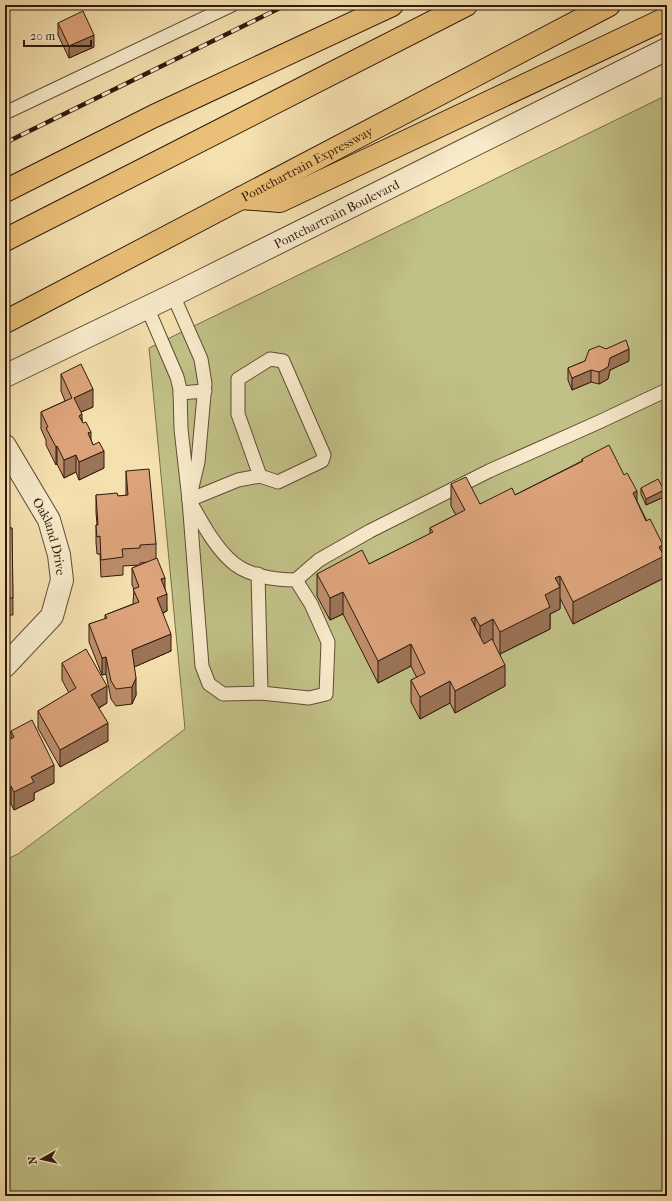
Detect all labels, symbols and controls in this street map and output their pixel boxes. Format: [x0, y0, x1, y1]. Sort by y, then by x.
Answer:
scale bar [24, 22, 91, 48]
text: 20 m [30, 29, 55, 43]
street label: Pontchartrain Expressway [239, 122, 376, 204]
street label: Pontchartrain Boulevard [271, 176, 402, 251]
street label: Oakland Drive [30, 495, 69, 577]
north arrow [22, 1139, 62, 1179]
text: N [25, 1155, 40, 1165]

